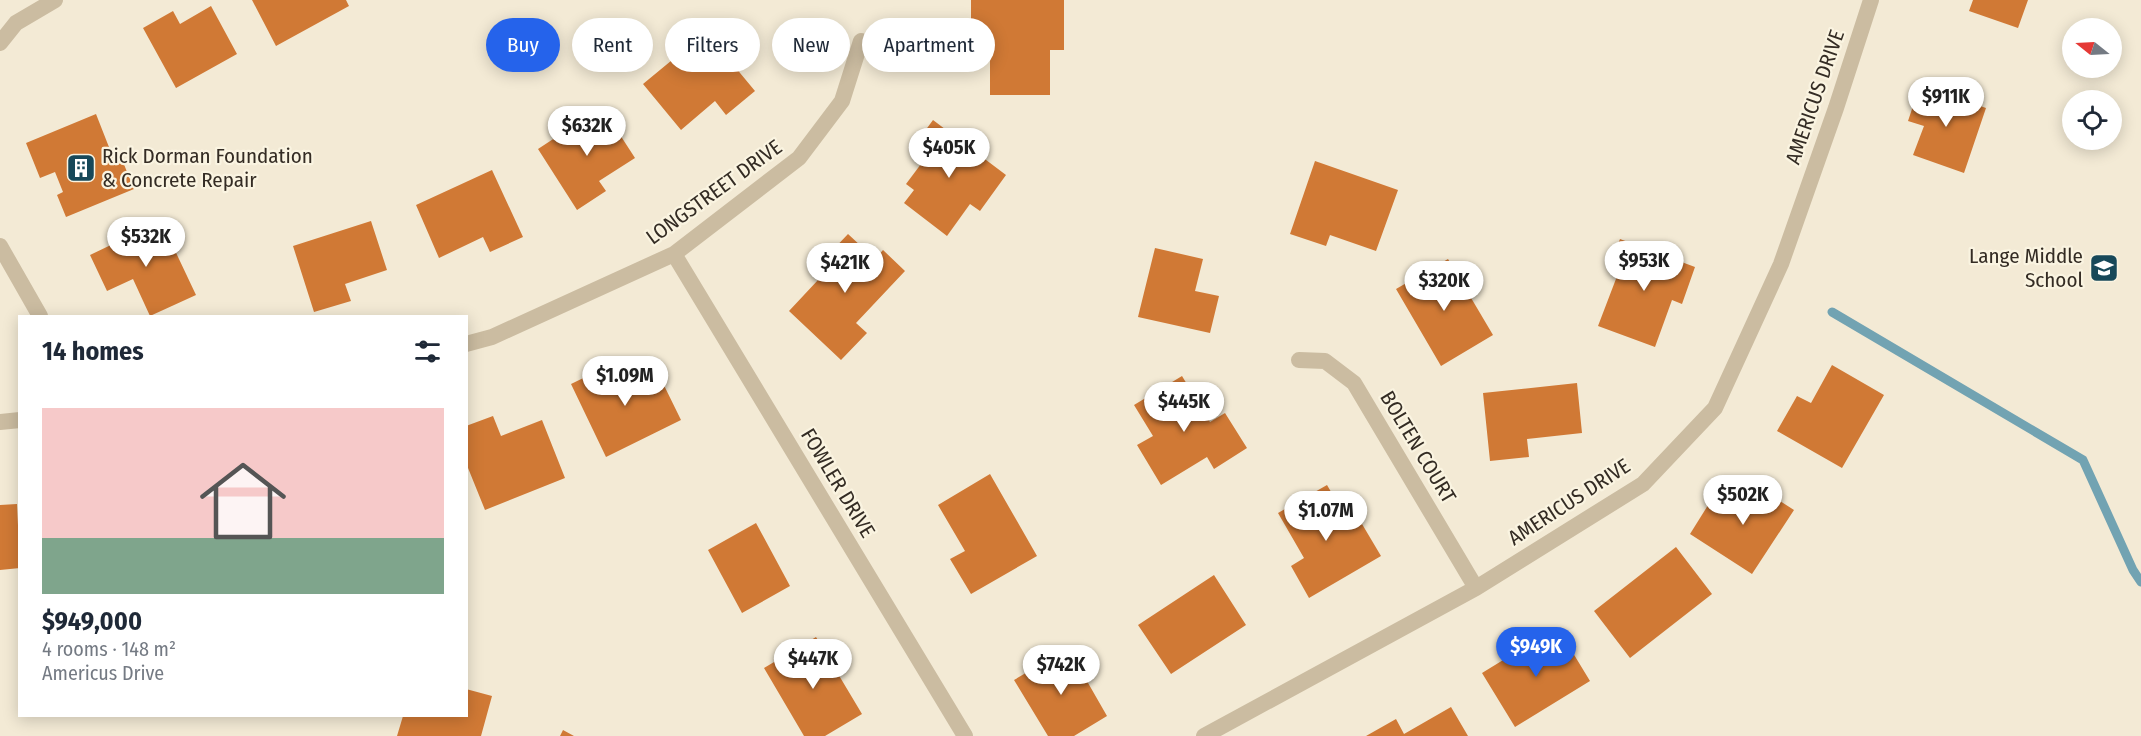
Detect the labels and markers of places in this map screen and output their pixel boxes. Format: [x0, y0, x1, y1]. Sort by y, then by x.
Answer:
pin: $911K [1904, 77, 1988, 128]
pin: $632K [545, 106, 629, 157]
pin: $405K [907, 128, 991, 179]
place label: Rick Dorman Foundation & Concrete Repair [102, 143, 313, 193]
building icon: Rick Dorman Foundation & Concrete Repair [65, 152, 97, 184]
pin: $532K [104, 217, 188, 268]
pin: $953K [1602, 241, 1686, 292]
pin: $421K [803, 243, 887, 294]
place label: Lange Middle School [1969, 243, 2083, 293]
school or university icon: Lange Middle School [2088, 252, 2120, 284]
pin: $320K [1402, 261, 1486, 312]
pin: $1.09M [576, 356, 674, 407]
pin: $445K [1142, 382, 1226, 433]
pin: $502K [1701, 475, 1785, 526]
pin: $1.07M [1277, 491, 1375, 542]
pin: $949K [1494, 627, 1578, 678]
pin: $447K [771, 639, 855, 690]
pin: $742K [1019, 645, 1103, 696]

